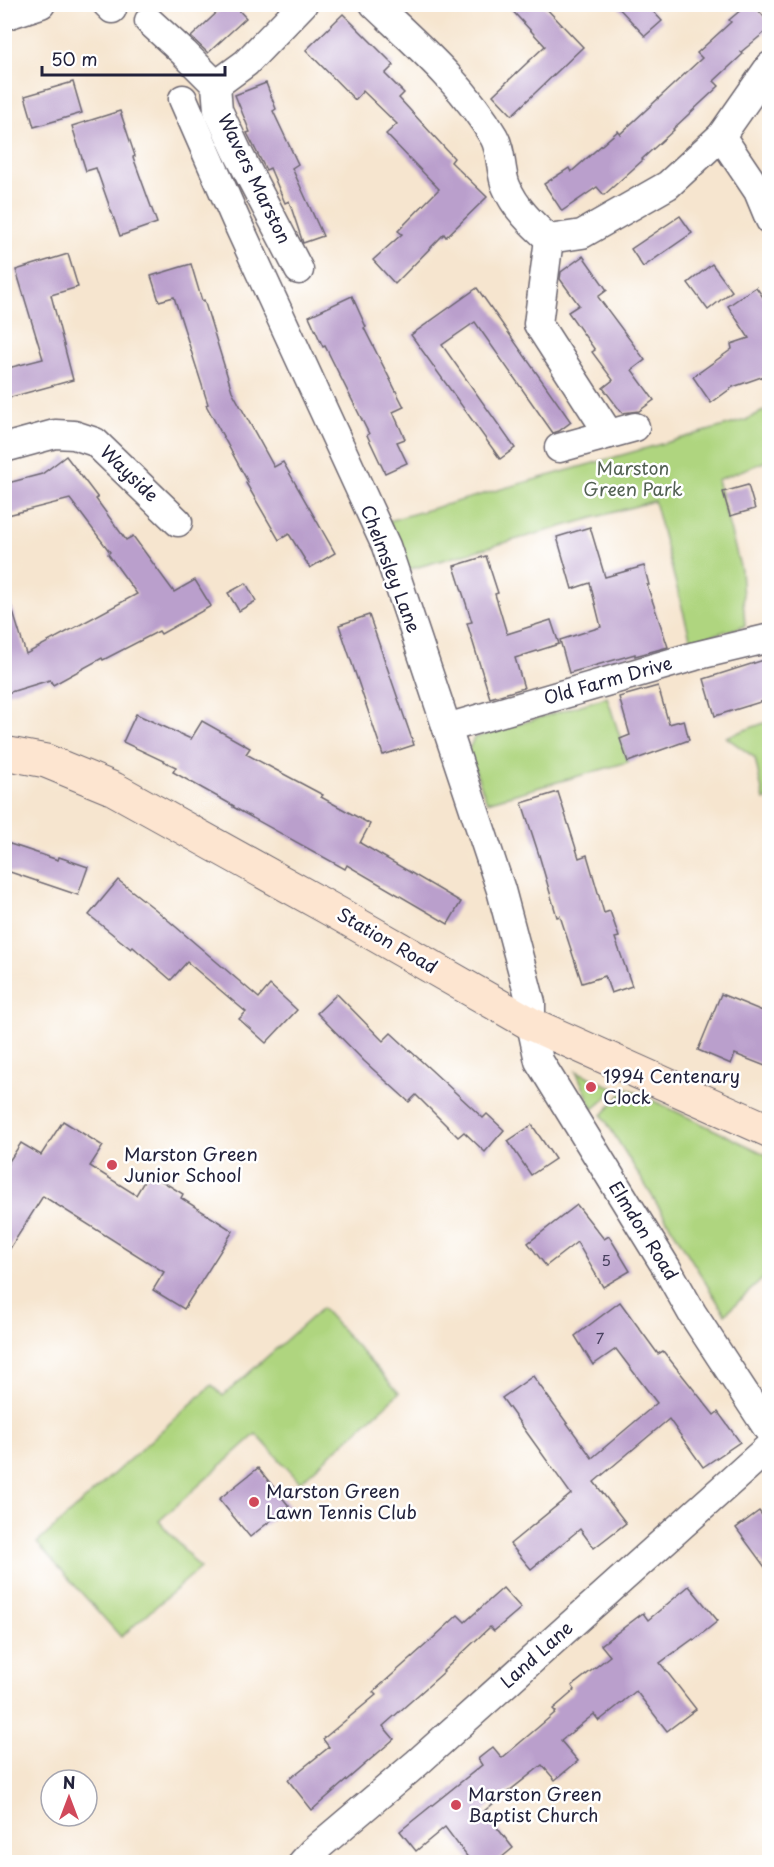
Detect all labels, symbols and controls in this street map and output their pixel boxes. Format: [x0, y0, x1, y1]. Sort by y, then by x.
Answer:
scale bar [42, 39, 225, 77]
text: 50 m [51, 45, 98, 72]
street label: Wavers Marston [212, 109, 299, 248]
street label: Wayside [95, 438, 165, 507]
park label: Marston Green Park [583, 454, 683, 502]
street label: Chelmsley Lane [355, 500, 428, 636]
street label: Old Farm Drive [540, 648, 675, 711]
street label: Station Road [333, 900, 443, 979]
place label: 1994 Centenary Clock [603, 1062, 740, 1110]
marker: 1994 Centenary Clock [584, 1080, 598, 1094]
place label: Marston Green Junior School [124, 1140, 258, 1188]
marker: Marston Green Junior School [105, 1158, 119, 1172]
street label: Elmdon Road [603, 1175, 686, 1285]
house number: 5 [601, 1248, 611, 1271]
house number: 7 [596, 1326, 605, 1349]
place label: Marston Green Lawn Tennis Club [266, 1477, 417, 1525]
marker: Marston Green Lawn Tennis Club [247, 1495, 261, 1509]
street label: Land Lane [494, 1614, 578, 1694]
north arrow [39, 1768, 99, 1828]
text: N [63, 1770, 75, 1794]
place label: Marston Green Baptist Church [468, 1780, 602, 1828]
marker: Marston Green Baptist Church [449, 1798, 463, 1812]

